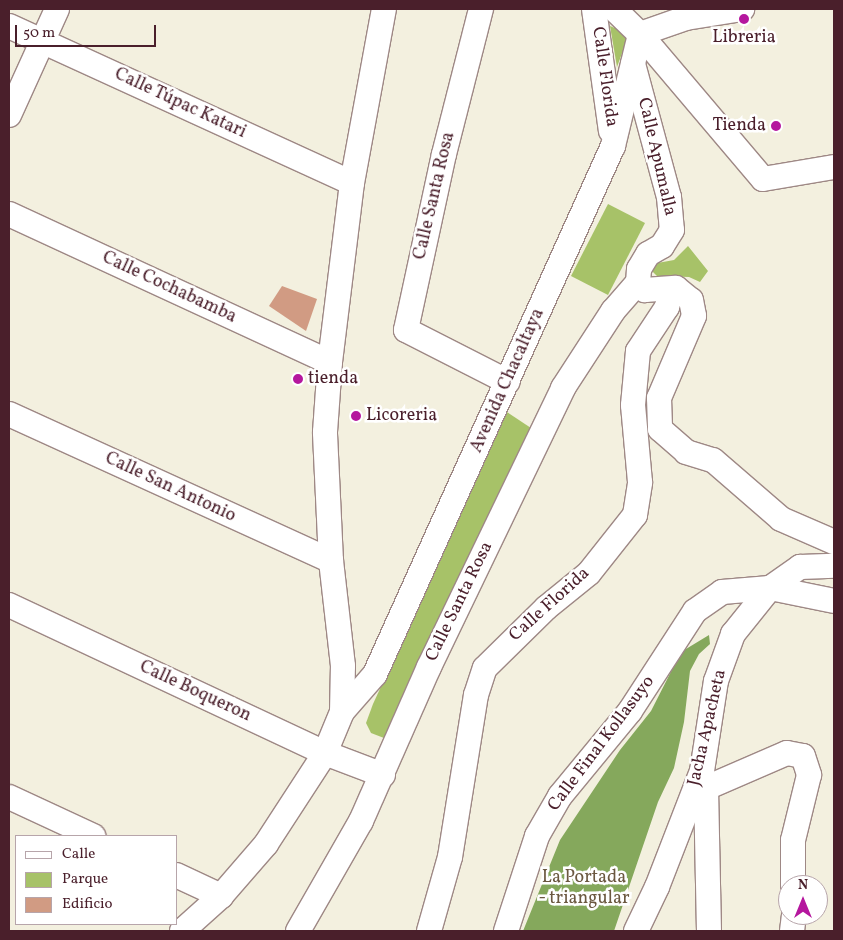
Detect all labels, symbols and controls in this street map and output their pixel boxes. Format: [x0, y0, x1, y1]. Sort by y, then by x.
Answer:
marker: Libreria [738, 13, 750, 25]
scale bar [18, 15, 159, 47]
text: 50 m [23, 23, 55, 44]
street label: Calle Florida [586, 26, 622, 128]
place label: Libreria [712, 27, 776, 49]
street label: Calle Túpac Katari [110, 64, 250, 144]
street label: Calle Apumalla [632, 96, 680, 218]
place label: Tienda [713, 115, 766, 137]
marker: Tienda [770, 120, 782, 132]
street label: Calle Santa Rosa [410, 130, 460, 262]
street label: Calle Cochabamba [98, 247, 240, 329]
street label: Avenida Chacaltaya [466, 306, 550, 456]
place label: tienda [308, 368, 358, 390]
marker: tienda [292, 373, 304, 385]
place label: Licoreria [366, 405, 437, 427]
marker: Licoreria [350, 410, 362, 422]
street label: Calle San Antonio [101, 448, 239, 528]
street label: Calle Santa Rosa [422, 539, 498, 665]
street label: Calle Florida [505, 563, 595, 647]
street label: Calle Boqueron [136, 657, 254, 727]
street label: Jacha Apacheta [684, 668, 732, 788]
street label: Calle Final Kollasuyo [544, 672, 660, 816]
legend [15, 835, 178, 925]
text: Calle [62, 844, 95, 865]
park label: La Portada - triangular [538, 868, 630, 911]
text: Parque [62, 869, 108, 890]
north arrow [778, 875, 828, 925]
text: N [798, 876, 808, 895]
text: Edificio [62, 894, 113, 915]

